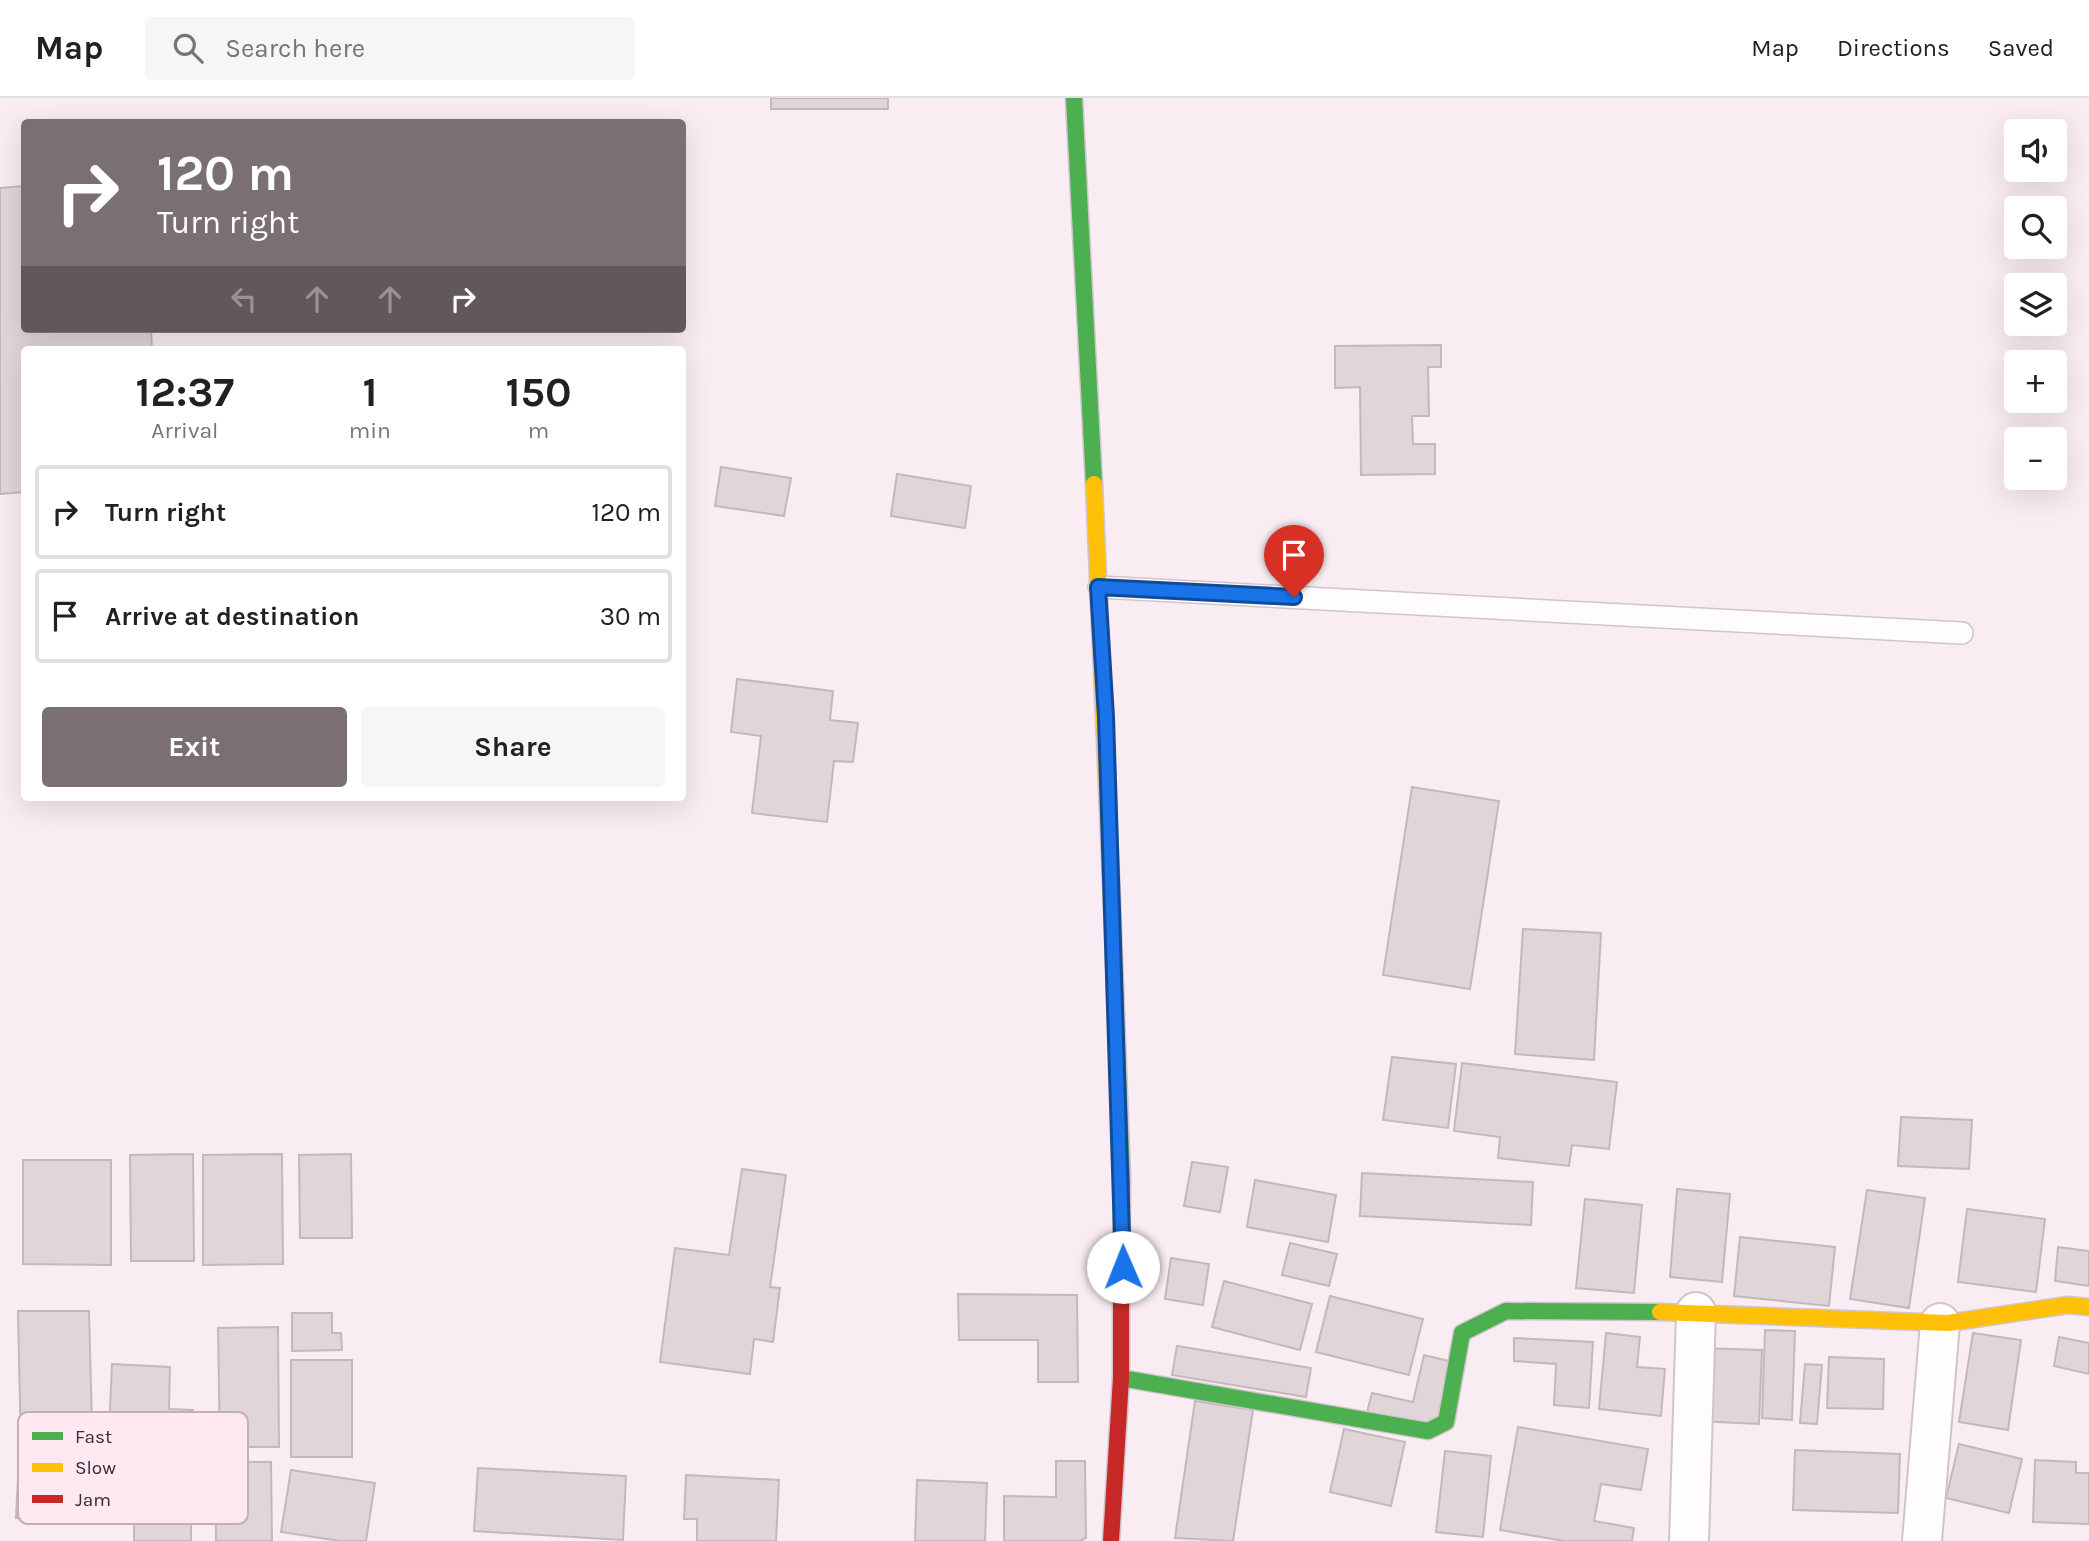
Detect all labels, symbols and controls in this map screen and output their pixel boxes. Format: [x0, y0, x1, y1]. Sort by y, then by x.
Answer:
search box [145, 17, 635, 80]
text: Map [35, 29, 103, 67]
icon: search [169, 29, 207, 67]
text: Search here [225, 33, 365, 64]
text: Map [1751, 34, 1799, 62]
text: Directions [1837, 34, 1950, 62]
text: Saved [1988, 34, 2054, 62]
map controls [2004, 119, 2067, 490]
button: sound [2004, 119, 2067, 182]
text: 120 m [157, 145, 294, 202]
icon: right [42, 147, 133, 238]
button: search [2004, 196, 2067, 259]
text: Turn right [157, 204, 299, 241]
button: layers [2004, 273, 2067, 336]
icon: left [225, 280, 263, 318]
icon: ahead [298, 280, 336, 318]
icon: ahead [371, 280, 409, 318]
icon: right [444, 280, 482, 318]
button: + [2004, 350, 2067, 413]
text: 12:37 [136, 367, 234, 417]
text: 1 [362, 367, 377, 417]
text: 150 [506, 367, 571, 417]
text: Arrival [151, 417, 219, 444]
text: min [349, 417, 391, 444]
text: m [528, 417, 549, 444]
button: − [2004, 427, 2067, 490]
icon: right [46, 493, 84, 531]
text: Turn right [105, 497, 226, 528]
text: 120 m [591, 497, 661, 528]
pin [1264, 525, 1324, 597]
icon: arrive [1275, 536, 1313, 574]
icon: arrive [46, 597, 84, 635]
text: Arrive at destination [105, 601, 359, 632]
text: 30 m [600, 601, 661, 632]
button: Exit [42, 707, 347, 787]
button: Share [361, 707, 665, 787]
position arrow [1086, 1230, 1160, 1304]
legend [18, 1412, 248, 1524]
text: Fast [75, 1426, 112, 1448]
text: Slow [75, 1457, 116, 1479]
text: Jam [75, 1489, 111, 1511]

